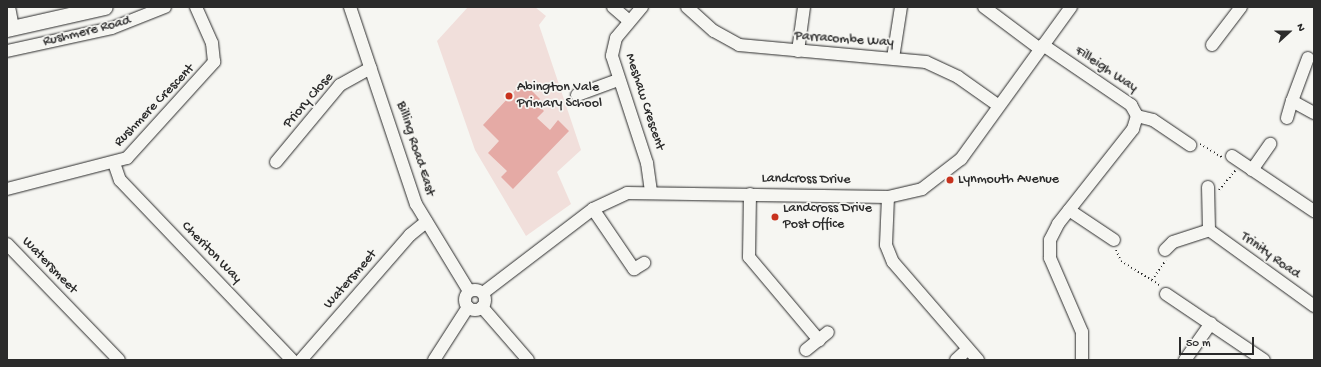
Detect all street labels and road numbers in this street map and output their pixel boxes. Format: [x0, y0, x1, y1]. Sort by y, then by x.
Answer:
street label: Rushmere Road [41, 13, 133, 51]
street label: Parracombe Way [794, 28, 894, 52]
street label: Filleigh Way [1071, 43, 1141, 97]
street label: Meshaw Crescent [620, 51, 668, 153]
street label: Rushmere Crescent [111, 61, 199, 151]
street label: Priory Close [280, 70, 338, 132]
street label: Billing Road East [392, 100, 438, 198]
street label: Landcross Drive [761, 171, 851, 189]
street label: Cheriton Way [177, 218, 245, 288]
street label: Trinity Road [1237, 229, 1303, 283]
street label: Watersmeet [18, 234, 80, 298]
street label: Watersmeet [321, 247, 381, 313]

